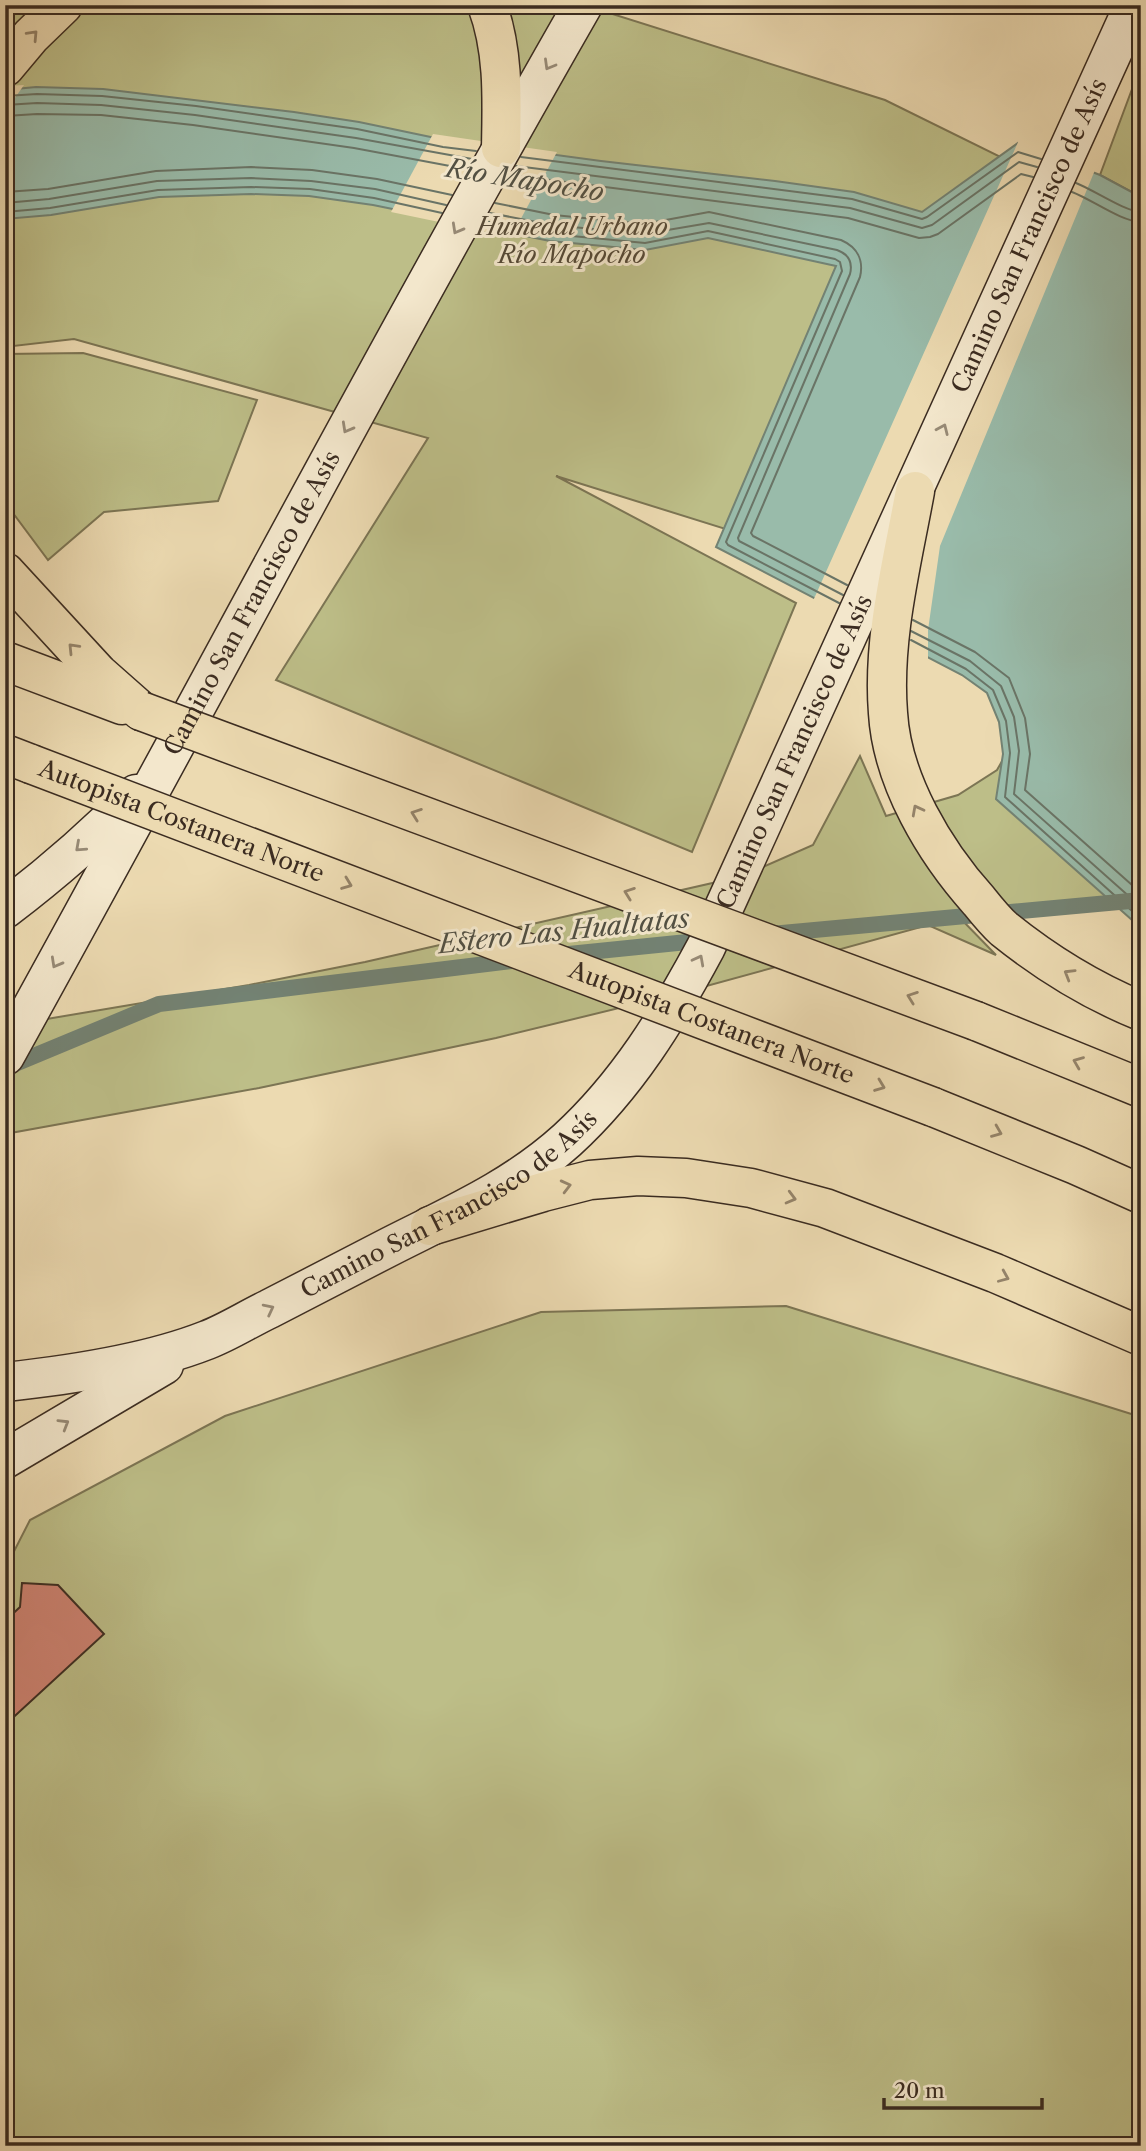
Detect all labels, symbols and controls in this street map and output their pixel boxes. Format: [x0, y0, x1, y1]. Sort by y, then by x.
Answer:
one-way arrow [24, 30, 37, 43]
one-way arrow [544, 57, 557, 70]
street label: Camino San Francisco de Asís [945, 74, 1113, 397]
water label: Río Mapocho [442, 151, 606, 208]
park label: Humedal Urbano Río Mapocho [474, 212, 668, 269]
one-way arrow [451, 222, 465, 234]
one-way arrow [342, 421, 355, 433]
one-way arrow [935, 424, 949, 436]
street label: Camino San Francisco de Asís [157, 445, 346, 760]
street label: Camino San Francisco de Asís [710, 590, 878, 914]
one-way arrow [69, 643, 82, 656]
street label: Autopista Costanera Norte [34, 753, 328, 888]
one-way arrow [911, 804, 925, 817]
one-way arrow [411, 808, 423, 822]
one-way arrow [75, 839, 88, 851]
one-way arrow [340, 876, 352, 890]
one-way arrow [624, 887, 636, 901]
water label: Estero Las Hualtatas [435, 902, 692, 960]
street label: Autopista Costanera Norte [564, 955, 858, 1090]
one-way arrow [691, 955, 704, 967]
one-way arrow [51, 956, 64, 969]
one-way arrow [1063, 969, 1076, 982]
one-way arrow [906, 992, 918, 1006]
one-way arrow [1072, 1057, 1084, 1071]
one-way arrow [873, 1078, 885, 1092]
street label: Camino San Francisco de Asís [295, 1104, 603, 1304]
one-way arrow [990, 1124, 1002, 1138]
one-way arrow [560, 1180, 572, 1194]
one-way arrow [784, 1190, 796, 1205]
one-way arrow [997, 1269, 1009, 1283]
one-way arrow [262, 1304, 274, 1317]
one-way arrow [56, 1419, 69, 1432]
scale bar [884, 2067, 1041, 2111]
text: 20 m [894, 2078, 945, 2103]

